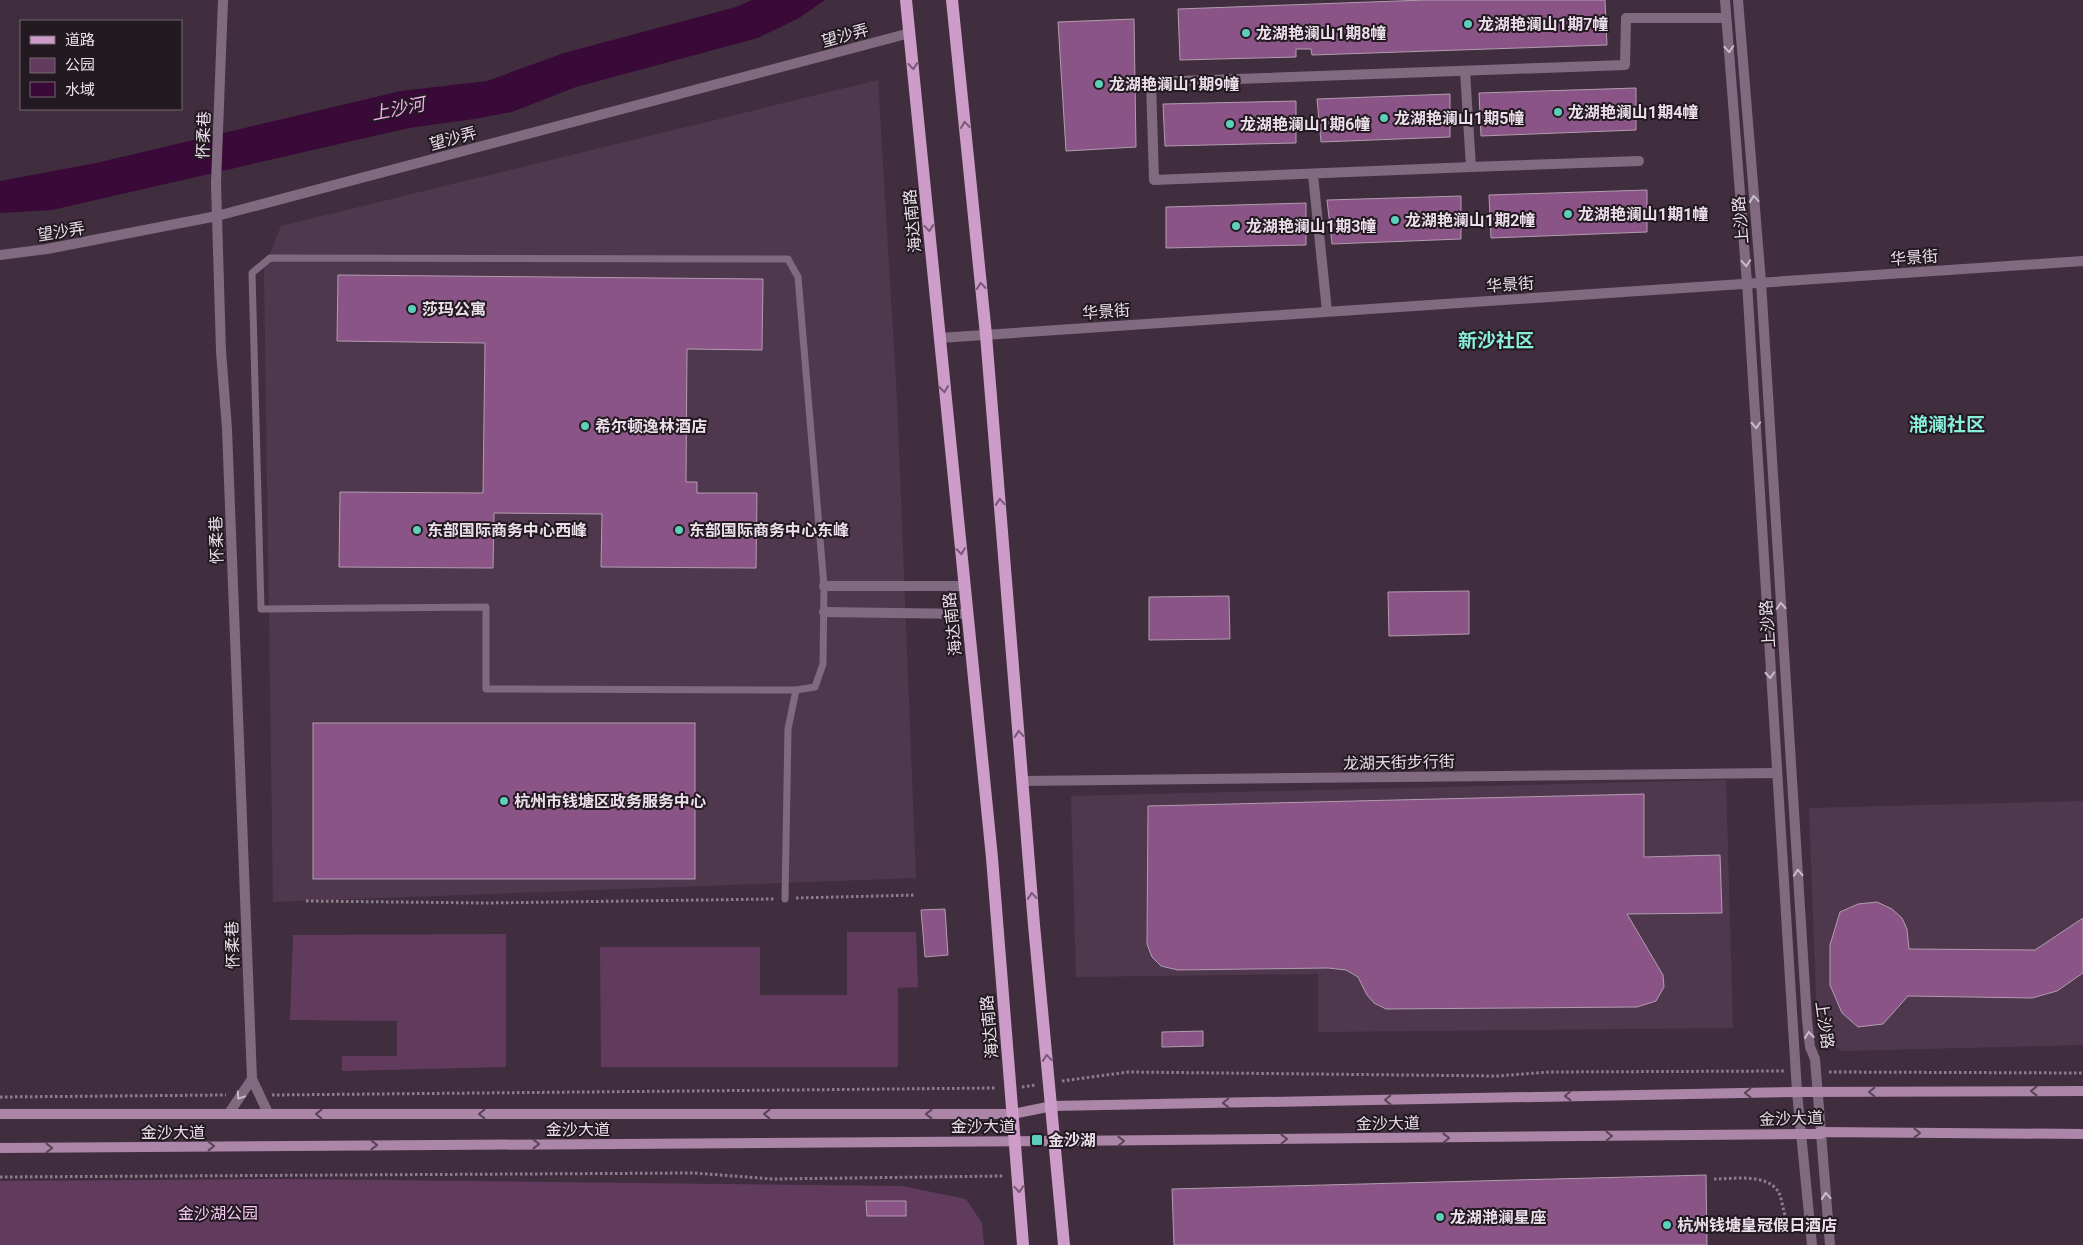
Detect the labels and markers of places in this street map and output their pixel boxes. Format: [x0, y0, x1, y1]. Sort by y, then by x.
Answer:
place label: 龙湖艳澜山1期7幢 [1478, 15, 1608, 34]
marker: 龙湖艳澜山1期7幢 [1462, 18, 1474, 30]
place label: 龙湖艳澜山1期8幢 [1256, 24, 1386, 43]
marker: 龙湖艳澜山1期8幢 [1240, 27, 1252, 39]
place label: 龙湖艳澜山1期9幢 [1109, 75, 1239, 94]
marker: 龙湖艳澜山1期9幢 [1093, 78, 1105, 90]
place label: 龙湖艳澜山1期4幢 [1568, 103, 1698, 122]
marker: 龙湖艳澜山1期4幢 [1552, 106, 1564, 118]
place label: 龙湖艳澜山1期5幢 [1394, 109, 1524, 128]
marker: 龙湖艳澜山1期5幢 [1378, 112, 1390, 124]
place label: 龙湖艳澜山1期6幢 [1240, 115, 1370, 134]
marker: 龙湖艳澜山1期6幢 [1224, 118, 1236, 130]
place label: 龙湖艳澜山1期1幢 [1578, 205, 1708, 224]
marker: 龙湖艳澜山1期1幢 [1562, 208, 1574, 220]
place label: 龙湖艳澜山1期2幢 [1405, 211, 1535, 230]
marker: 龙湖艳澜山1期2幢 [1389, 214, 1401, 226]
place label: 龙湖艳澜山1期3幢 [1246, 217, 1376, 236]
marker: 龙湖艳澜山1期3幢 [1230, 220, 1242, 232]
place label: 莎玛公寓 [422, 300, 486, 319]
marker: 莎玛公寓 [406, 303, 418, 315]
place label: 希尔顿逸林酒店 [595, 417, 707, 436]
marker: 希尔顿逸林酒店 [579, 420, 591, 432]
place label: 东部国际商务中心西峰 [427, 521, 587, 540]
place label: 东部国际商务中心东峰 [689, 521, 849, 540]
marker: 东部国际商务中心西峰 [411, 524, 423, 536]
marker: 东部国际商务中心东峰 [673, 524, 685, 536]
place label: 杭州市钱塘区政务服务中心 [514, 792, 706, 811]
marker: 杭州市钱塘区政务服务中心 [498, 795, 510, 807]
place label: 金沙湖 [1048, 1131, 1096, 1150]
marker: 金沙湖 [1030, 1133, 1044, 1147]
place label: 龙湖滟澜星座 [1450, 1208, 1546, 1227]
marker: 龙湖滟澜星座 [1434, 1211, 1446, 1223]
place label: 杭州钱塘皇冠假日酒店 [1677, 1216, 1837, 1235]
marker: 杭州钱塘皇冠假日酒店 [1661, 1219, 1673, 1231]

